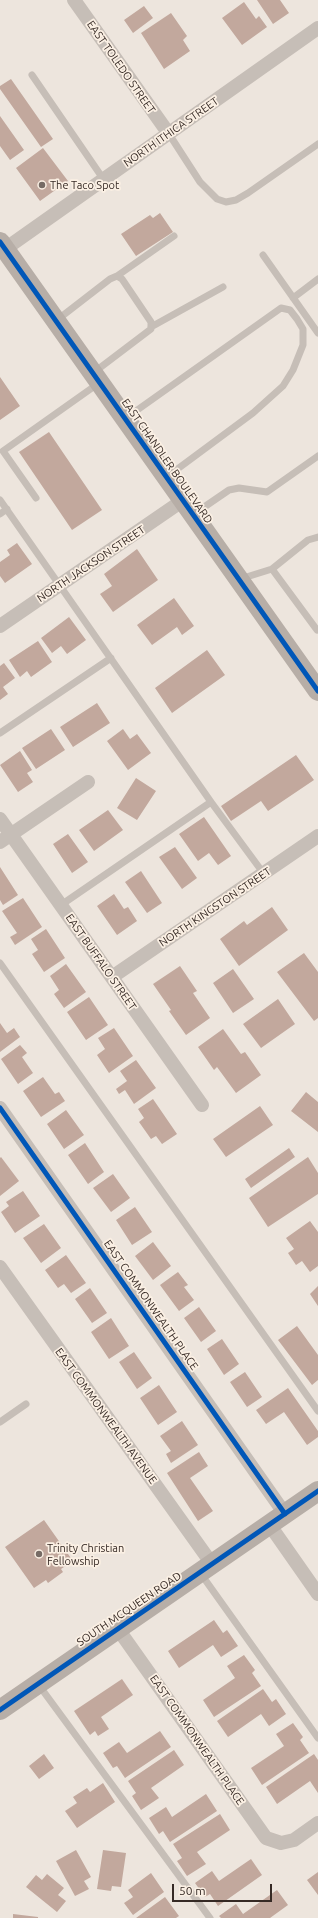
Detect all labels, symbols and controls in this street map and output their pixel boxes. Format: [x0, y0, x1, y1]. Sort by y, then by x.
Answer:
street label: EAST TOLEDO STREET [84, 18, 158, 116]
street label: NORTH ITHICA STREET [121, 94, 221, 170]
place label: The Taco Spot [50, 178, 119, 192]
marker: The Taco Spot [37, 180, 47, 190]
street label: EAST CHANDLER BOULEVARD [119, 396, 215, 526]
street label: NORTH JACKSON STREET [35, 523, 147, 605]
street label: NORTH KINGSTON STREET [157, 865, 273, 949]
street label: EAST BUFFALO STREET [63, 911, 139, 1013]
street label: EAST COMMONWEALTH PLACE [101, 1237, 201, 1373]
street label: EAST COMMONWEALTH AVENUE [52, 1346, 160, 1486]
place label: Trinity Christian Fellowship [47, 1541, 124, 1567]
marker: Trinity Christian Fellowship [34, 1549, 44, 1559]
street label: SOUTH MCQUEEN ROAD [74, 1569, 184, 1649]
street label: EAST COMMONWEALTH PLACE [147, 1672, 247, 1808]
scale bar [174, 1876, 274, 1902]
text: 50 m [179, 1884, 206, 1897]

